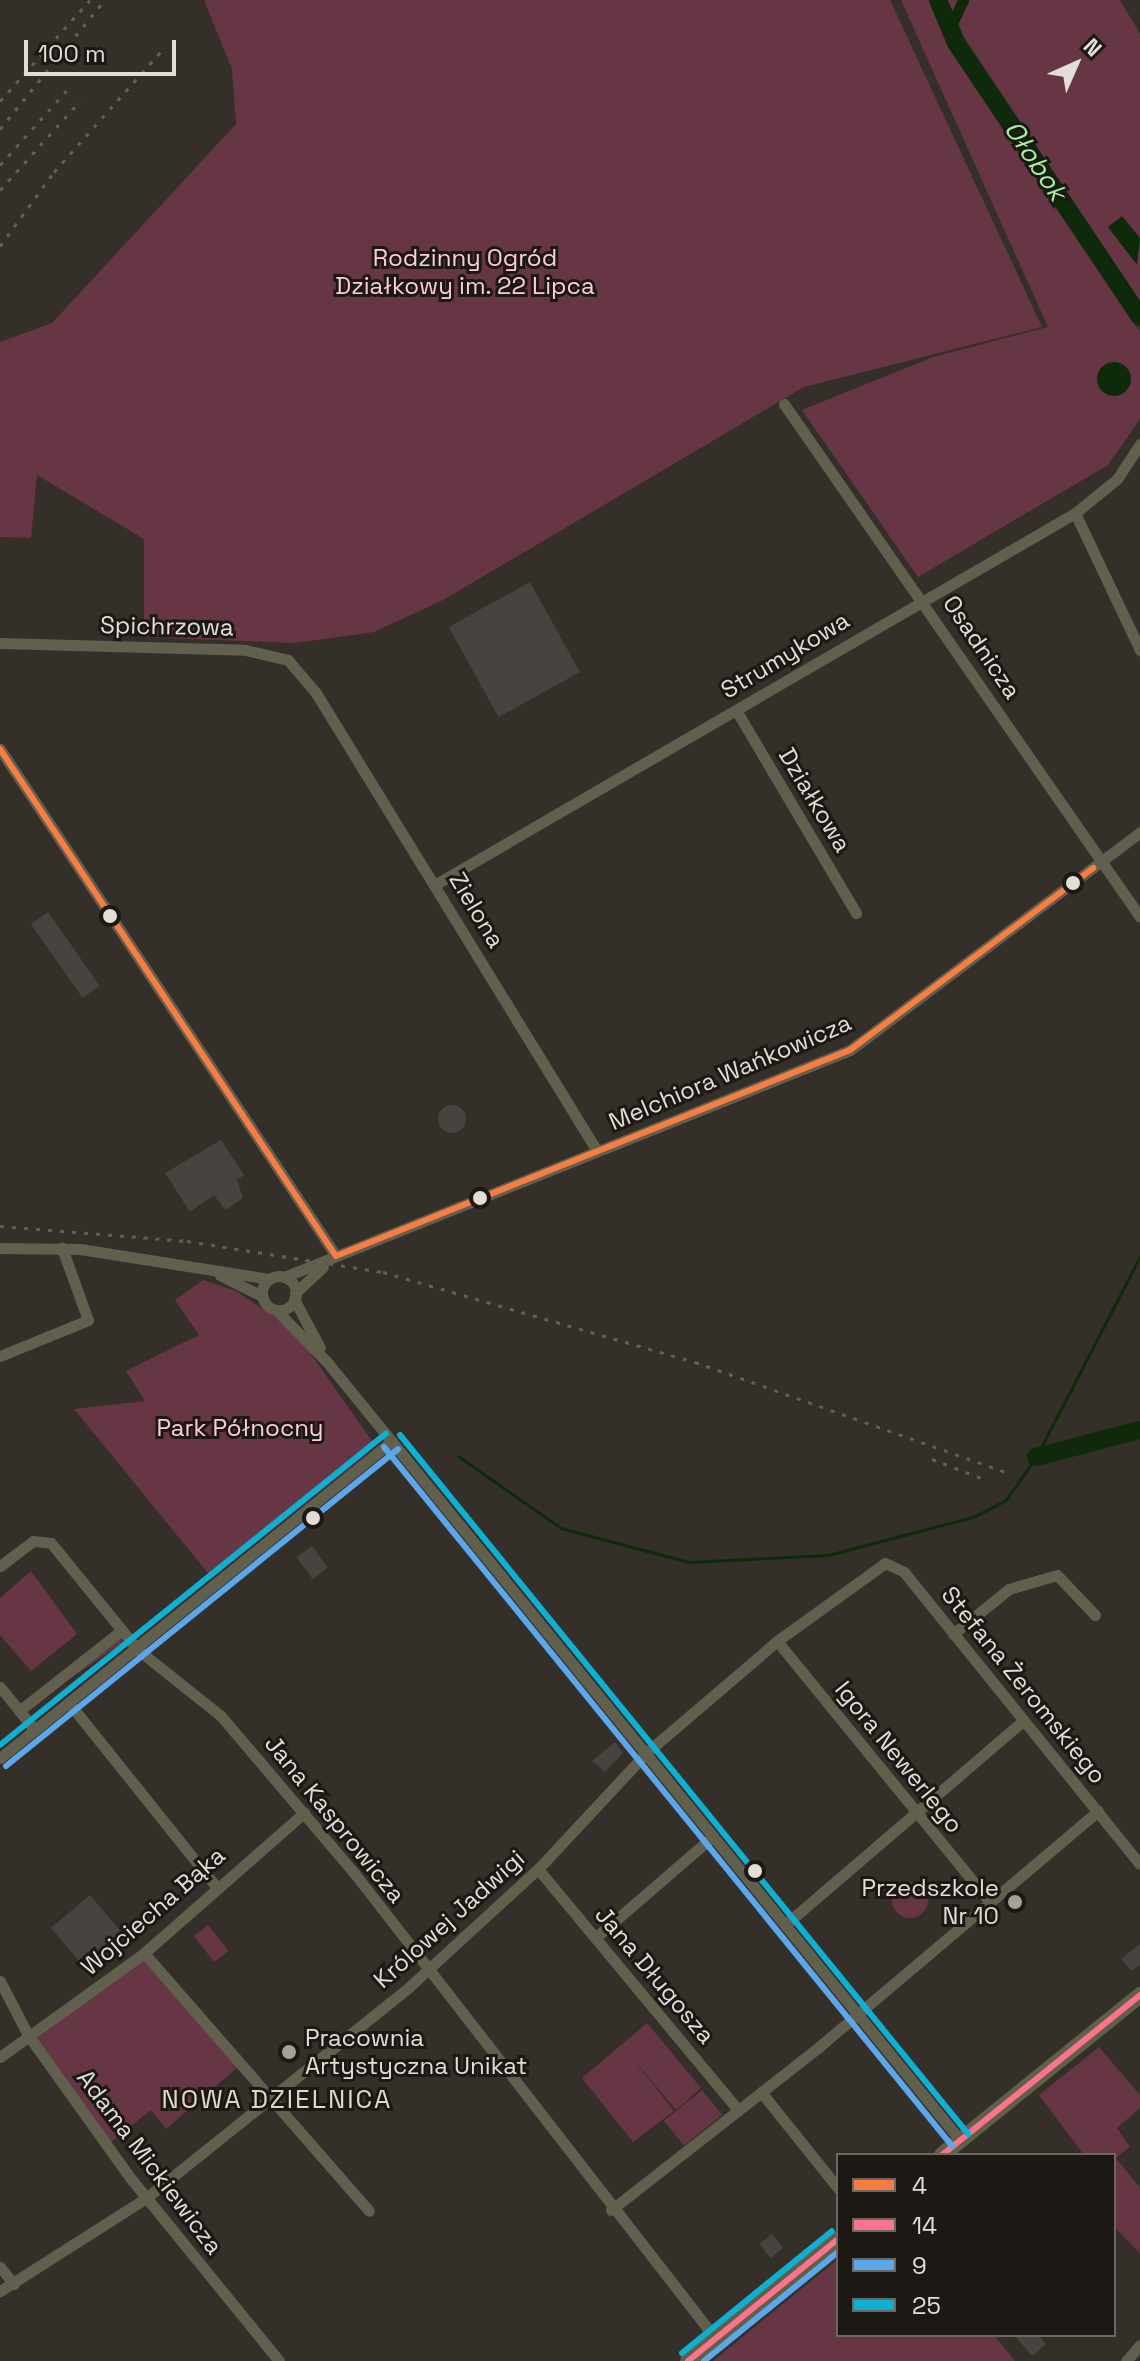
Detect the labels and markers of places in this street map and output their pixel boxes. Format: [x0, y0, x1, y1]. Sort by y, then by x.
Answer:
unlabelled marker [1065, 875, 1081, 891]
unlabelled marker [102, 908, 118, 924]
unlabelled marker [472, 1190, 488, 1206]
unlabelled marker [305, 1510, 321, 1526]
unlabelled marker [747, 1863, 763, 1879]
place label: Przedszkole Nr 10 [861, 1874, 999, 1930]
marker: Przedszkole Nr 10 [1006, 1893, 1024, 1911]
place label: Pracownia Artystyczna Unikat [305, 2024, 527, 2080]
marker: Pracownia Artystyczna Unikat [280, 2043, 298, 2061]

